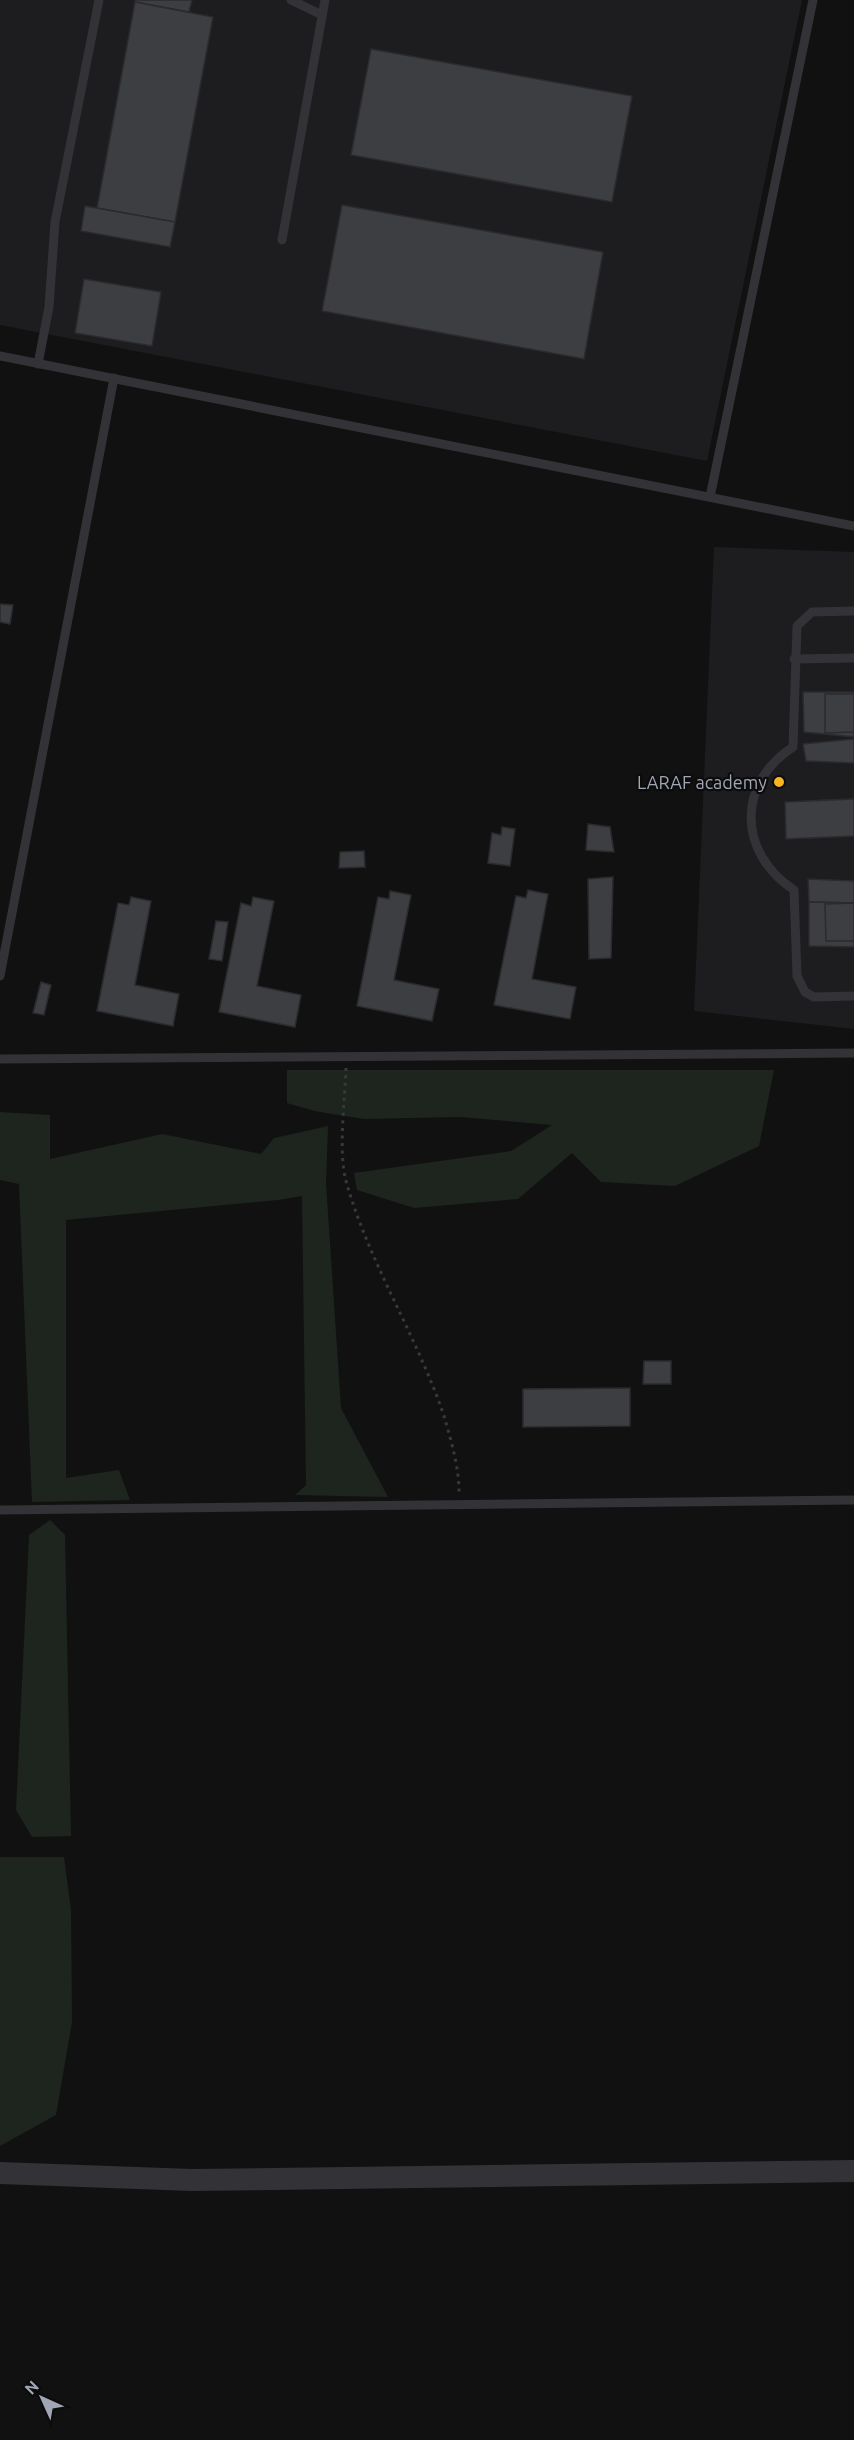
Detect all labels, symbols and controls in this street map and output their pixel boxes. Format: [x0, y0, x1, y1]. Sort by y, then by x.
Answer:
place label: LARAF academy [637, 772, 767, 792]
marker: LARAF academy [772, 775, 786, 789]
north arrow [12, 2368, 72, 2428]
text: N [21, 2377, 42, 2398]

